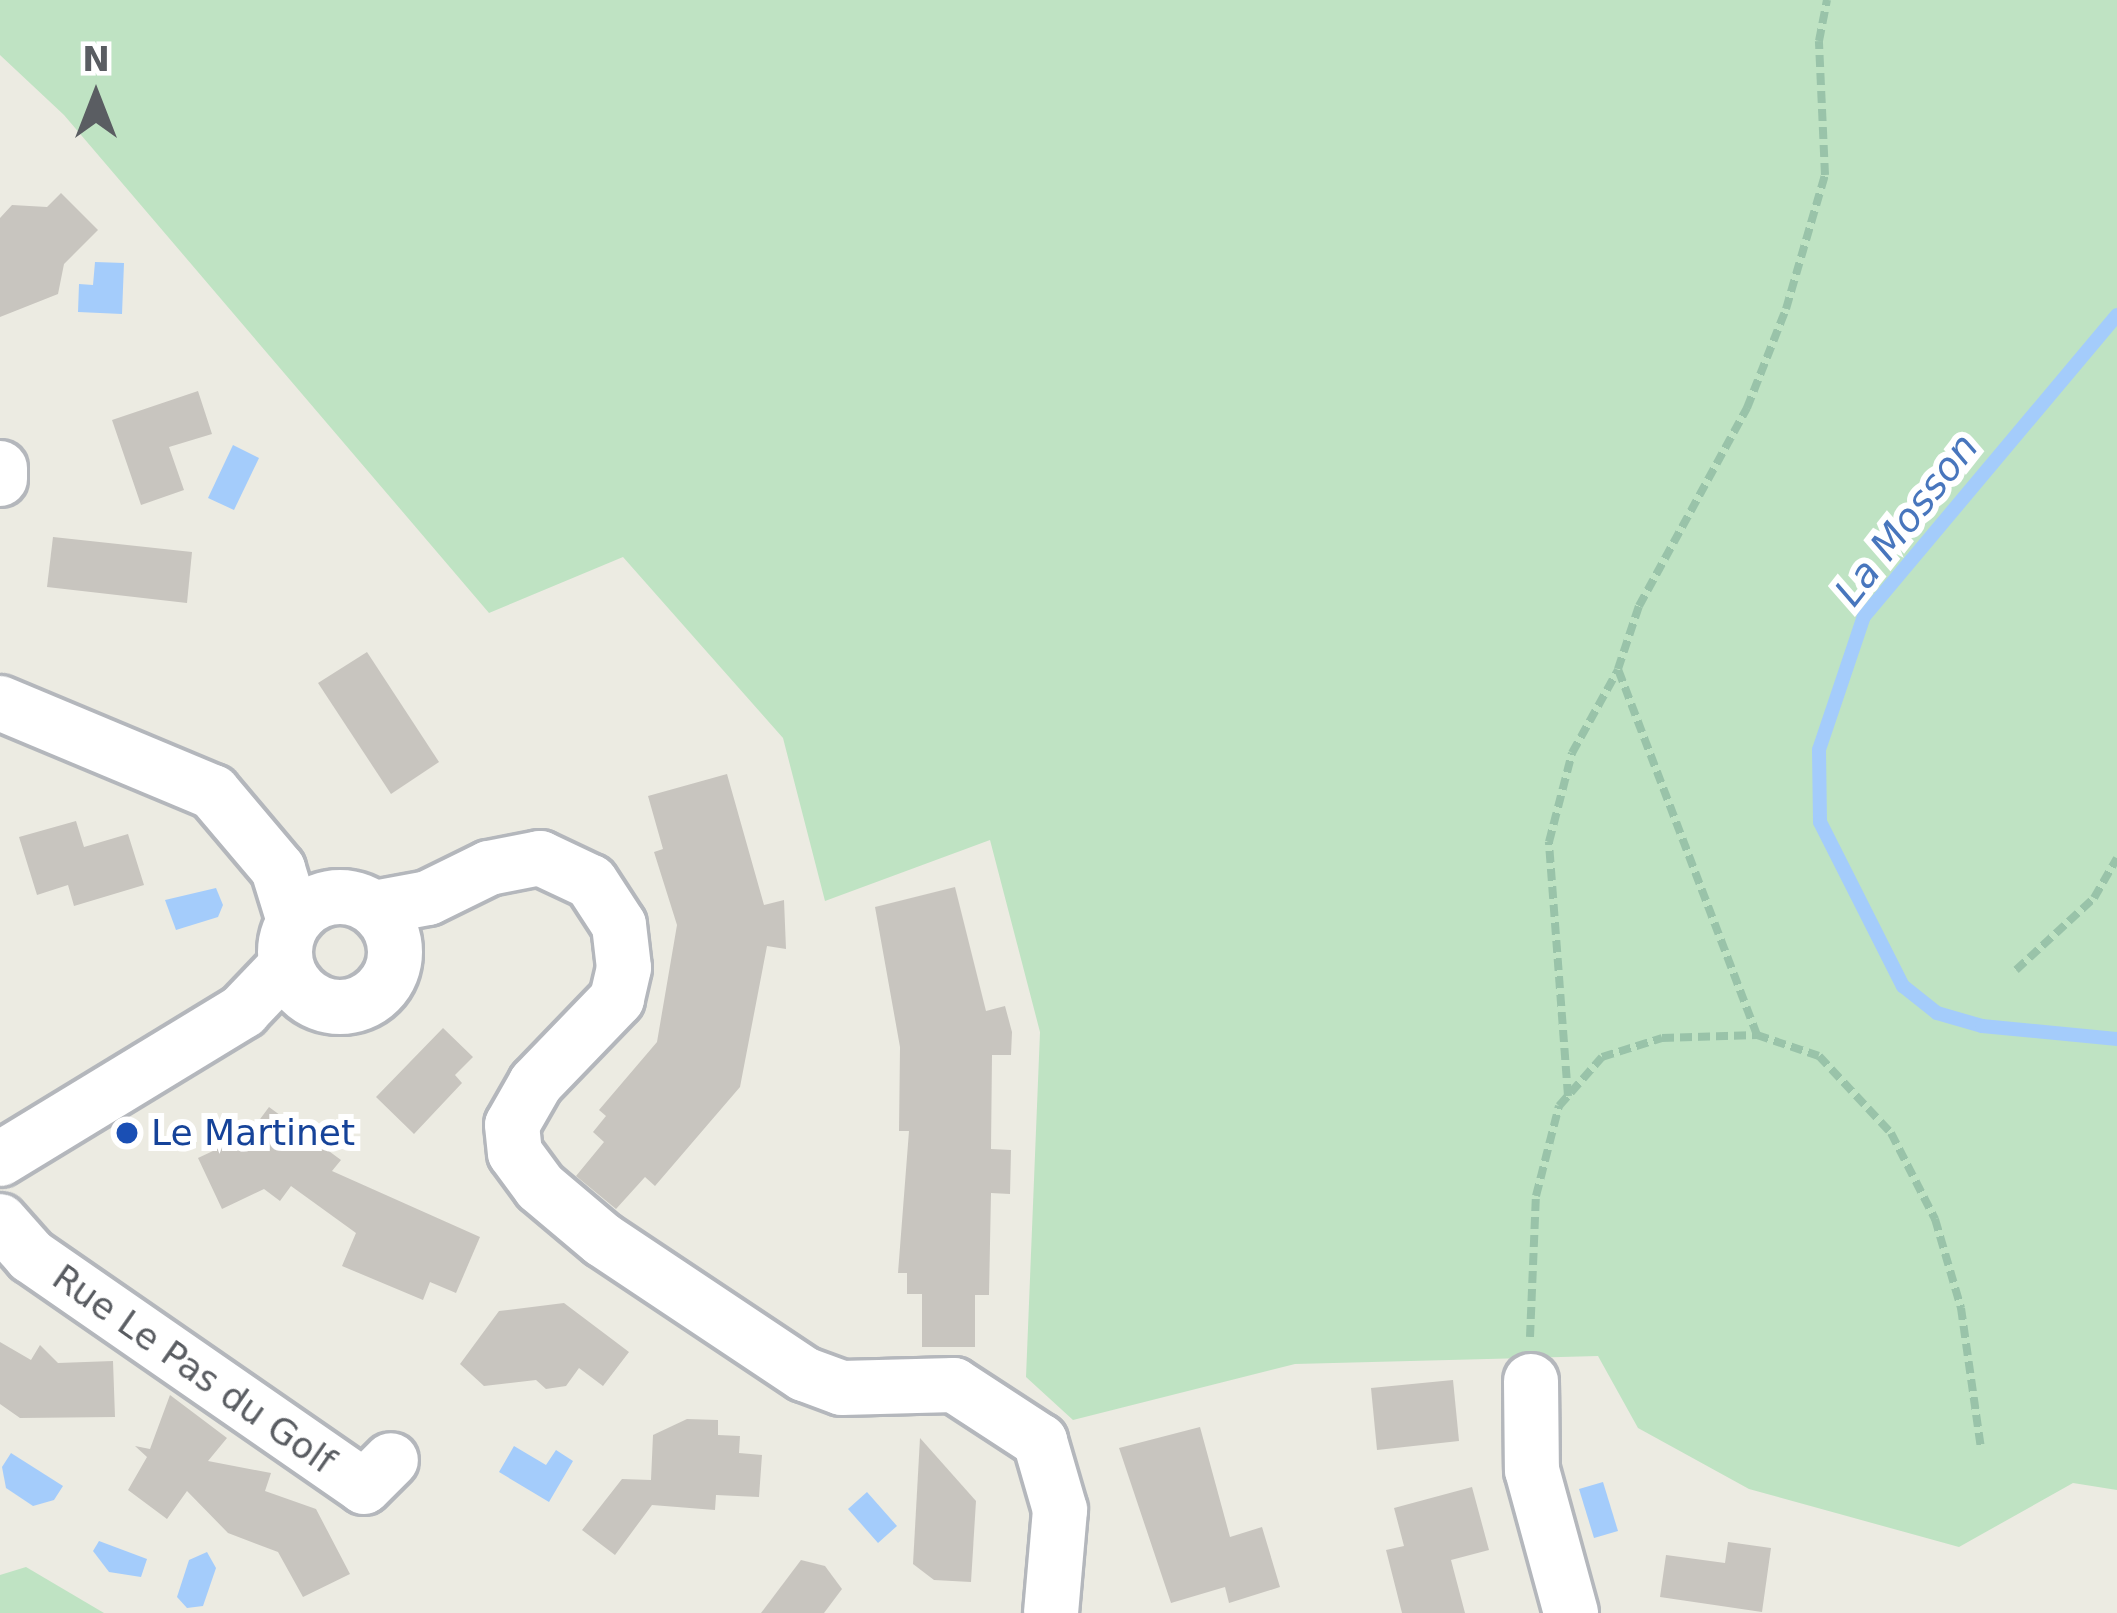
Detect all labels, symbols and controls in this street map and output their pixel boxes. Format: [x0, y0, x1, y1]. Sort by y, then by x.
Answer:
north arrow [36, 36, 156, 156]
text: N [82, 40, 110, 79]
water label: La Mosson [1826, 425, 1988, 615]
place label: Le Martinet [151, 1111, 355, 1155]
marker: Le Martinet [114, 1120, 140, 1146]
street label: Rue Le Pas du Golf [44, 1255, 344, 1483]

